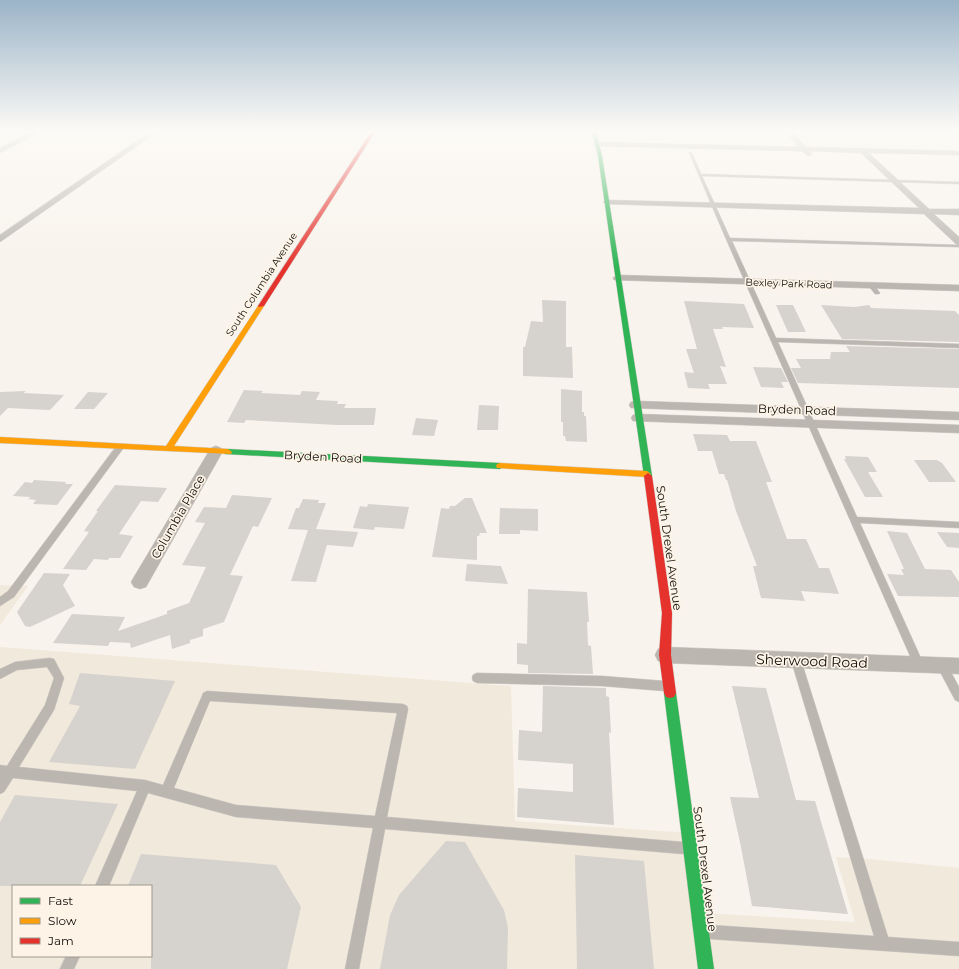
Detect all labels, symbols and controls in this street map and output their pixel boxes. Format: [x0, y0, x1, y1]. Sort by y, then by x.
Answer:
street label: South Columbia Avenue [223, 230, 300, 339]
street label: Bexley Park Road [745, 275, 833, 292]
street label: Bryden Road [758, 401, 836, 418]
street label: Bryden Road [284, 447, 362, 466]
street label: Columbia Place [148, 472, 208, 561]
street label: South Drexel Avenue [653, 485, 686, 611]
street label: Sherwood Road [756, 650, 868, 672]
street label: South Drexel Avenue [690, 806, 721, 932]
legend [12, 885, 152, 957]
text: Fast [48, 893, 73, 908]
text: Slow [48, 913, 77, 928]
text: Jam [47, 933, 74, 948]

